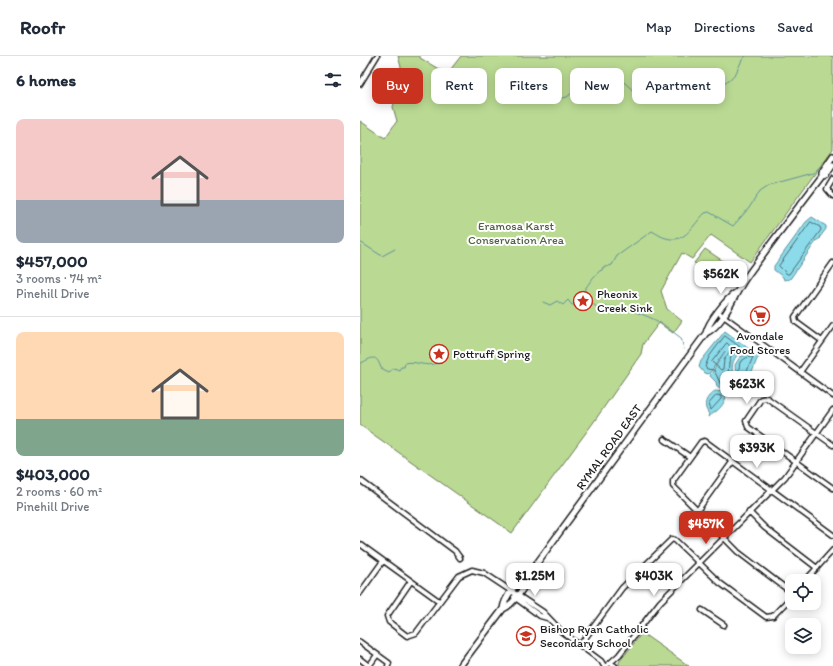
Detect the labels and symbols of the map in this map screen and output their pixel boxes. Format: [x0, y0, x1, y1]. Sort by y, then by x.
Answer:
park label: Eramosa Karst Conservation Area [468, 219, 565, 247]
pin: $562K [693, 261, 749, 295]
place label: Pheonix Creek Sink [597, 287, 653, 315]
place icon: Pheonix Creek Sink [572, 290, 594, 312]
supermarket icon: Avondale Food Stores [749, 305, 771, 327]
place label: Avondale Food Stores [730, 329, 790, 357]
place icon: Pottruff Spring [428, 343, 450, 365]
place label: Pottruff Spring [453, 347, 531, 361]
pin: $623K [719, 371, 775, 405]
street label: RYMAL ROAD EAST [573, 401, 645, 492]
pin: $393K [729, 435, 785, 469]
pin: $457K [678, 511, 734, 545]
pin: $1.25M [502, 563, 568, 597]
pin: $403K [626, 563, 682, 597]
place label: Bishop Ryan Catholic Secondary School [540, 622, 649, 650]
school or university icon: Bishop Ryan Catholic Secondary School [515, 625, 537, 647]

